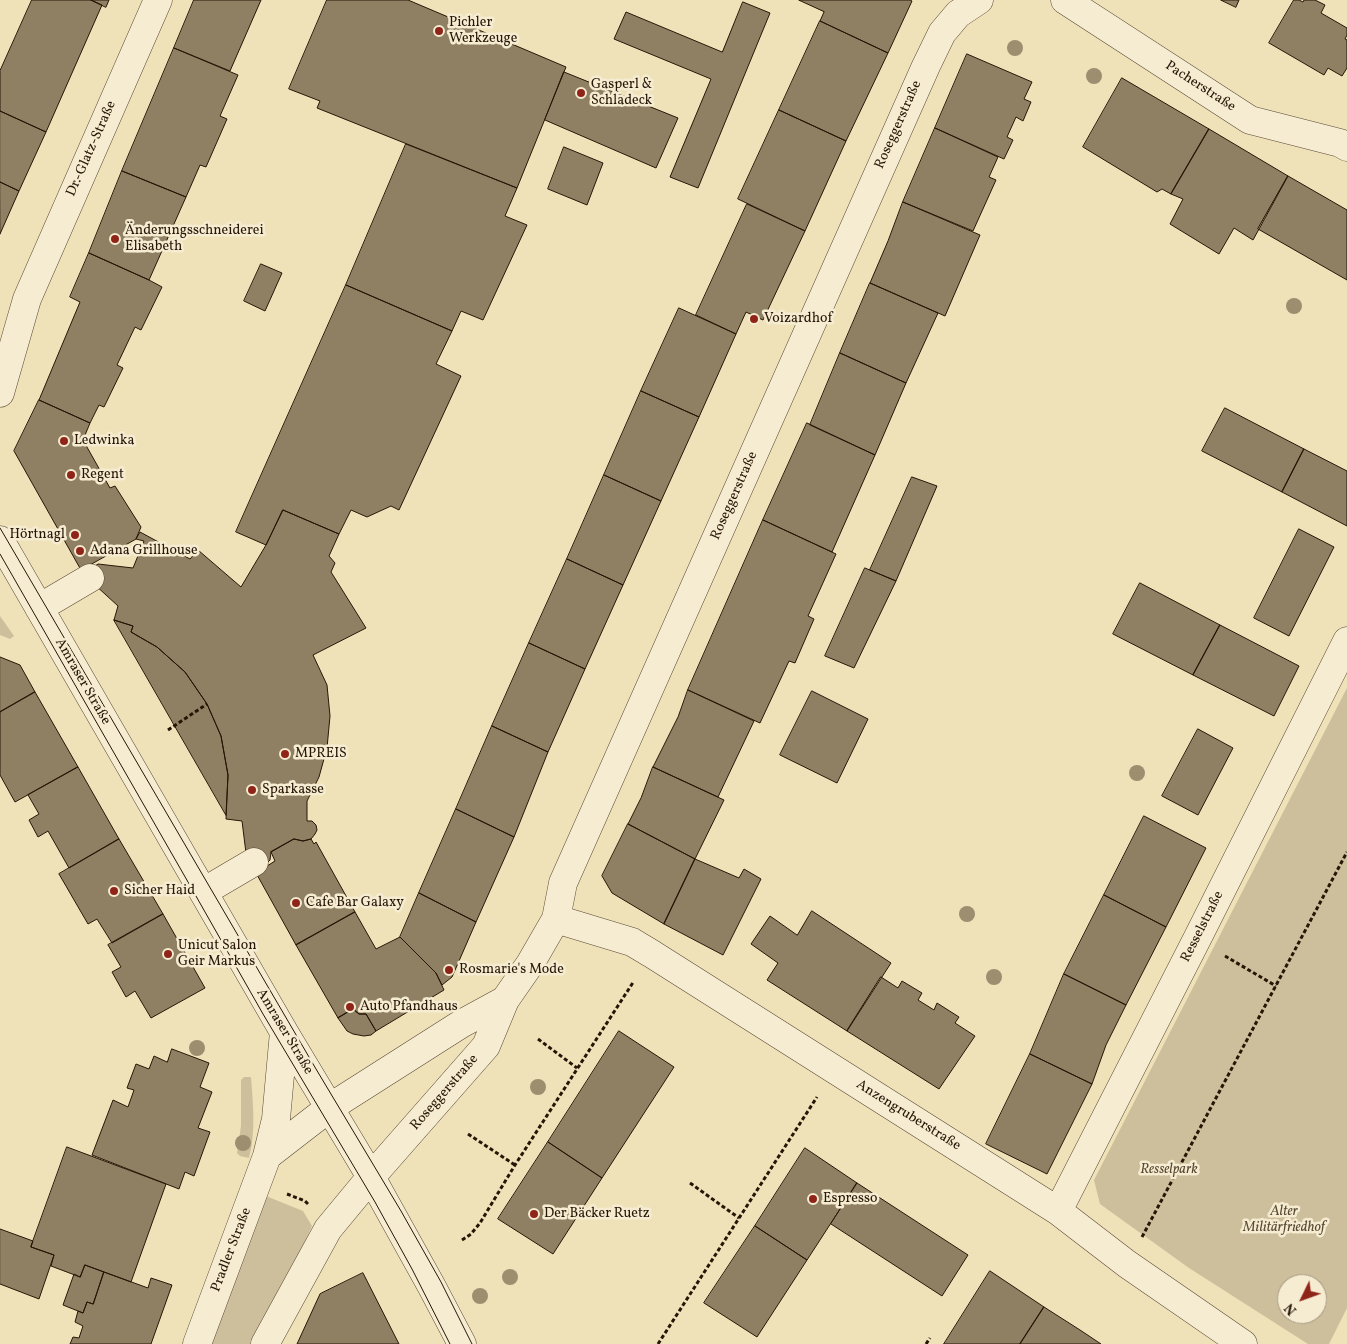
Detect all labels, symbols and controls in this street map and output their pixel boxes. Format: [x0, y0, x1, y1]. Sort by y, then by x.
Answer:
place label: Pichler Werkzeuge [449, 15, 517, 48]
marker: Pichler Werkzeuge [433, 25, 445, 37]
street label: Pacherstraße [1162, 58, 1238, 116]
place label: Gasperl & Schladeck [591, 77, 652, 110]
street label: Roseggerstraße [872, 78, 926, 172]
marker: Gasperl & Schladeck [575, 87, 587, 99]
street label: Dr.-Glatz-Straße [63, 99, 121, 199]
place label: Änderungsschneiderei Elisabeth [125, 223, 264, 256]
marker: Änderungsschneiderei Elisabeth [109, 233, 121, 245]
place label: Voizardhof [764, 311, 832, 327]
marker: Voizardhof [748, 313, 760, 325]
place label: Ledwinka [74, 433, 134, 449]
marker: Ledwinka [58, 435, 70, 447]
street label: Roseggerstraße [708, 449, 762, 543]
place label: Regent [81, 467, 124, 483]
marker: Regent [65, 469, 77, 481]
place label: Hörtnagl [10, 527, 65, 543]
marker: Hörtnagl [69, 529, 81, 541]
place label: Adana Grillhouse [90, 543, 198, 559]
marker: Adana Grillhouse [74, 545, 86, 557]
street label: Amraser Straße [51, 636, 113, 728]
place label: MPREIS [295, 746, 347, 762]
marker: MPREIS [279, 748, 291, 760]
place label: Sparkasse [262, 782, 324, 798]
marker: Sparkasse [246, 784, 258, 796]
place label: Sicher Haid [124, 883, 195, 899]
marker: Sicher Haid [108, 885, 120, 897]
street label: Resselstraße [1178, 889, 1228, 965]
place label: Cafe Bar Galaxy [306, 895, 404, 911]
marker: Cafe Bar Galaxy [290, 897, 302, 909]
place label: Unicut Salon Geir Markus [178, 938, 257, 970]
marker: Unicut Salon Geir Markus [162, 948, 174, 960]
place label: Rosmarie's Mode [459, 962, 564, 978]
marker: Rosmarie's Mode [443, 964, 455, 976]
street label: Amraser Straße [252, 986, 316, 1078]
place label: Auto Pfandhaus [360, 999, 458, 1015]
marker: Auto Pfandhaus [344, 1001, 356, 1013]
street label: Roseggerstraße [408, 1052, 482, 1134]
street label: Anzengruberstraße [853, 1077, 963, 1155]
park label: Resselpark [1140, 1162, 1198, 1178]
place label: Espresso [823, 1191, 877, 1207]
marker: Espresso [807, 1193, 819, 1205]
park label: Alter Militärfriedhof [1243, 1204, 1325, 1236]
street label: Pradler Straße [208, 1206, 256, 1294]
place label: Der Bäcker Ruetz [544, 1206, 650, 1222]
marker: Der Bäcker Ruetz [528, 1208, 540, 1220]
north arrow [1277, 1274, 1327, 1324]
text: N [1281, 1299, 1302, 1319]

